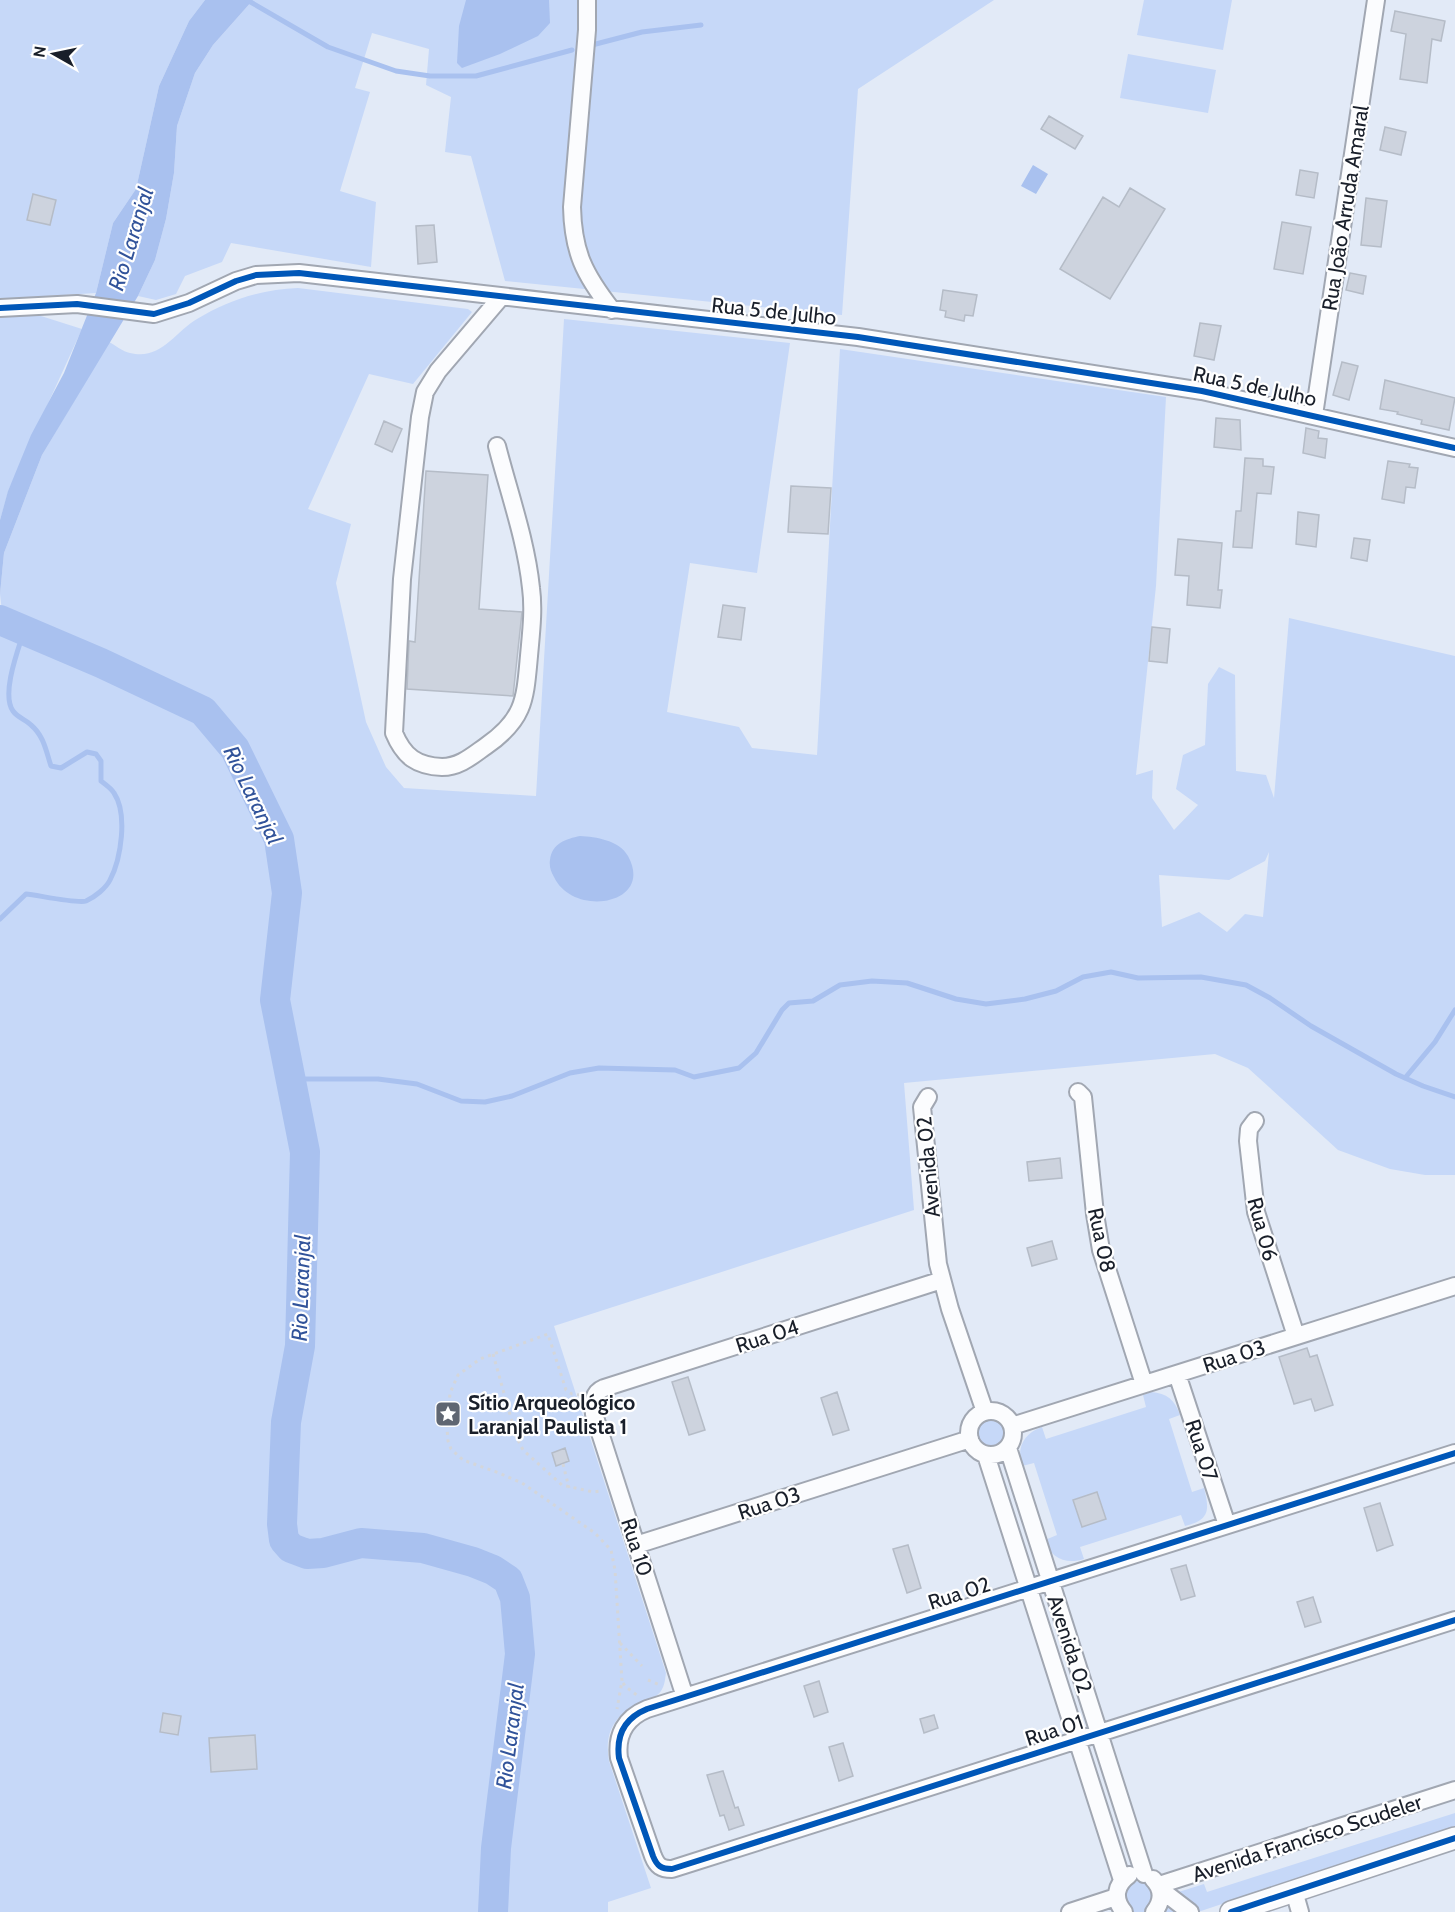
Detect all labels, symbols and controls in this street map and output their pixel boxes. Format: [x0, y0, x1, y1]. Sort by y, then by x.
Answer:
north arrow [24, 24, 84, 84]
text: N [29, 45, 50, 59]
street label: Rua João Arruda Amaral [1316, 103, 1374, 313]
water label: Rio Laranjal [103, 183, 160, 294]
street label: Rua 5 de Julho [710, 292, 838, 330]
street label: Rua 5 de Julho [1191, 361, 1319, 411]
water label: Rio Laranjal [218, 741, 289, 849]
street label: Avenida 02 [911, 1115, 945, 1219]
street label: Rua 06 [1243, 1194, 1283, 1264]
street label: Rua 08 [1083, 1205, 1121, 1275]
water label: Rio Laranjal [286, 1234, 316, 1342]
street label: Rua 04 [732, 1314, 802, 1358]
street label: Rua 03 [1200, 1334, 1268, 1378]
place label: Sítio Arqueológico Laranjal Paulista 1 [468, 1390, 635, 1439]
place icon: Sítio Arqueológico Laranjal Paulista 1 [433, 1399, 463, 1429]
street label: Rua 07 [1180, 1416, 1224, 1484]
street label: Rua 03 [735, 1481, 803, 1525]
street label: Rua 10 [616, 1515, 658, 1579]
street label: Rua 02 [925, 1571, 993, 1615]
street label: Avenida 02 [1042, 1592, 1098, 1696]
water label: Rio Laranjal [490, 1681, 530, 1790]
street label: Rua 01 [1022, 1709, 1086, 1751]
street label: Avenida Francisco Scudeler [1189, 1789, 1425, 1887]

